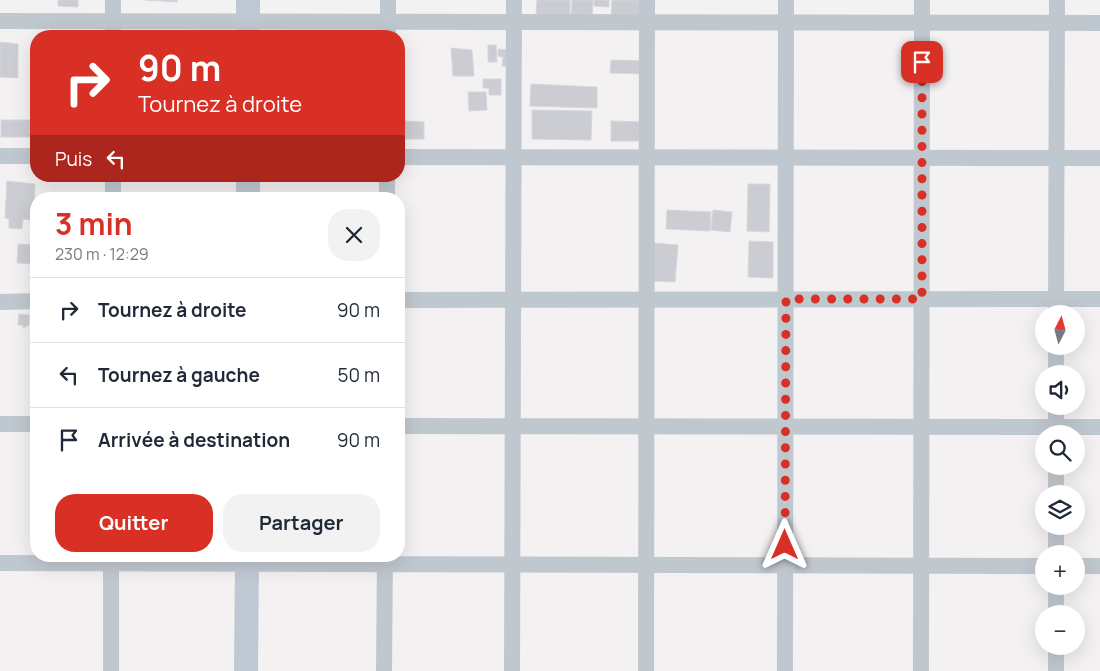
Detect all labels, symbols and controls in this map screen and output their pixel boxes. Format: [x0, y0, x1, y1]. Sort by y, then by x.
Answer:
pin [901, 41, 943, 83]
text: 90 m [138, 44, 221, 92]
icon: arrive [908, 48, 936, 76]
icon: right [55, 50, 120, 115]
text: Tournez à droite [138, 89, 302, 119]
icon: left [102, 145, 130, 173]
text: Puis [55, 146, 92, 172]
text: 3 min [55, 203, 133, 244]
button: close [328, 209, 380, 261]
text: 230 m · 12:29 [55, 243, 149, 265]
icon: right [55, 296, 83, 324]
text: Tournez à droite [98, 297, 246, 323]
text: 90 m [337, 297, 380, 323]
north arrow [1035, 305, 1085, 355]
map controls [1035, 305, 1085, 655]
icon: left [55, 361, 83, 389]
text: Tournez à gauche [98, 362, 260, 388]
text: 50 m [338, 362, 380, 388]
button: sound [1035, 365, 1085, 415]
button: search [1035, 425, 1085, 475]
icon: arrive [55, 426, 83, 454]
text: Arrivée à destination [98, 427, 290, 453]
text: 90 m [337, 427, 380, 453]
button: layers [1035, 485, 1085, 535]
button: Quitter [55, 494, 213, 552]
button: Partager [223, 494, 380, 552]
position arrow [758, 518, 810, 570]
button: + [1035, 545, 1085, 595]
button: − [1035, 605, 1085, 655]

